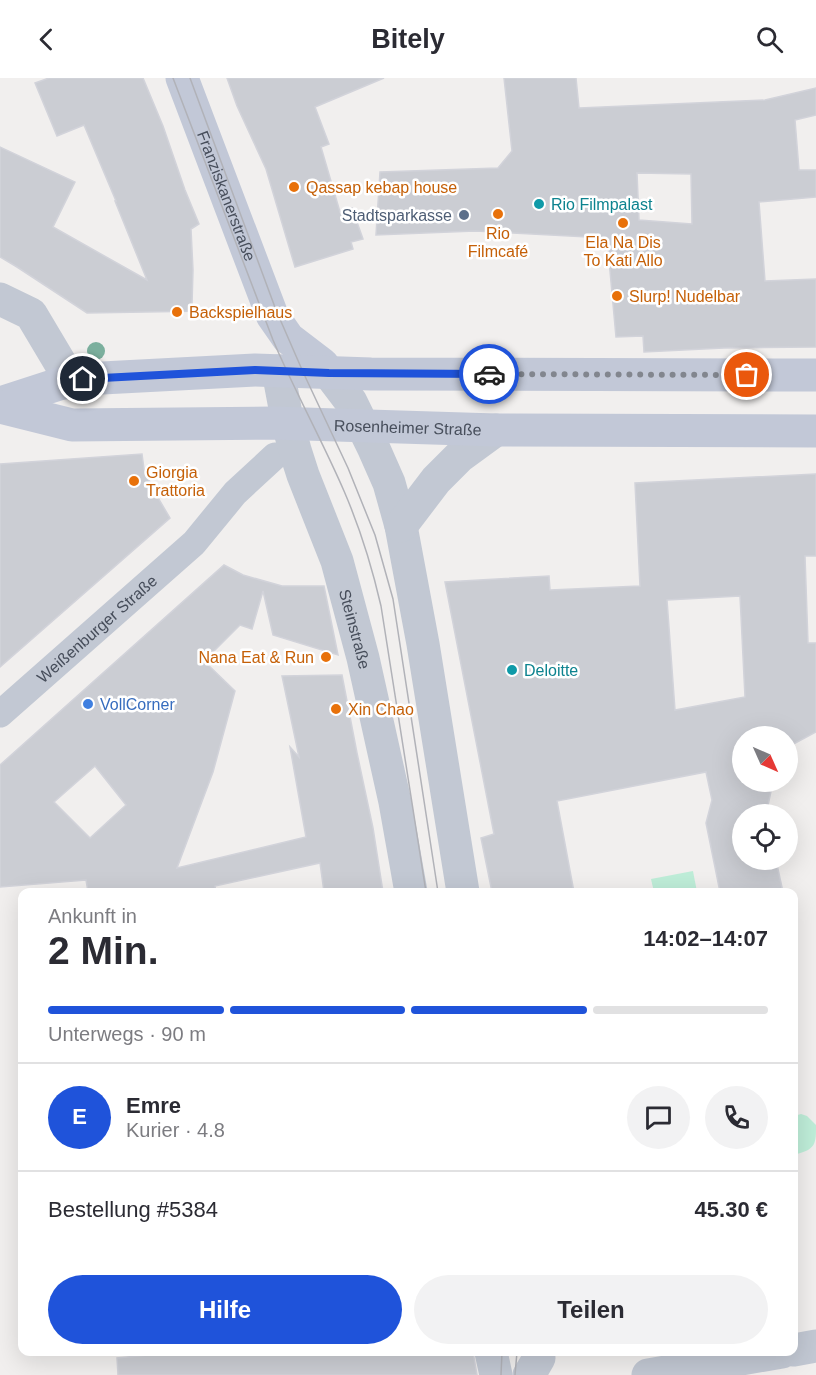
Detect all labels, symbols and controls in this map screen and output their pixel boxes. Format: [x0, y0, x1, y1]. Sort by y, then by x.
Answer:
icon: back [30, 23, 63, 56]
icon: search [753, 23, 786, 56]
text: Bitely [371, 24, 445, 54]
street label: Franziskanerstraße [194, 128, 259, 264]
place label: Qassap kebap house [306, 179, 457, 196]
marker: Qassap kebap house [287, 180, 301, 194]
place label: Rio Filmpalast [551, 196, 653, 213]
marker: Rio Filmpalast [532, 197, 546, 211]
place label: Stadtsparkasse [342, 207, 452, 224]
marker: Rio Filmcafé [491, 207, 505, 221]
marker: Stadtsparkasse [457, 208, 471, 222]
marker: Ela Na Dis To Kati Allo [616, 216, 630, 230]
place label: Rio Filmcafé [468, 225, 528, 260]
place label: Ela Na Dis To Kati Allo [583, 234, 663, 269]
place label: Slurp! Nudelbar [629, 288, 741, 305]
marker: Slurp! Nudelbar [610, 289, 624, 303]
place label: Backspielhaus [189, 304, 292, 321]
marker: Backspielhaus [170, 305, 184, 319]
courier [459, 344, 519, 404]
pin [721, 349, 772, 400]
pin [57, 353, 108, 404]
icon: car [473, 358, 506, 391]
icon: bag [730, 358, 763, 391]
icon: home [66, 362, 99, 395]
street label: Rosenheimer Straße [334, 417, 482, 439]
place label: Giorgia Trattoria [146, 464, 205, 499]
marker: Giorgia Trattoria [127, 474, 141, 488]
street label: Weißenburger Straße [34, 572, 160, 686]
street label: Steinstraße [336, 587, 373, 671]
place label: Nana Eat & Run [198, 649, 314, 666]
marker: Nana Eat & Run [319, 650, 333, 664]
place label: Deloitte [524, 662, 578, 679]
marker: Deloitte [505, 663, 519, 677]
place label: VollCorner [100, 696, 175, 713]
marker: VollCorner [81, 697, 95, 711]
place label: Xin Chao [348, 701, 414, 718]
marker: Xin Chao [329, 702, 343, 716]
north arrow [732, 726, 798, 792]
map controls [732, 726, 798, 870]
button: locate [732, 804, 798, 870]
text: Ankunft in [48, 905, 137, 927]
text: 14:02–14:07 [643, 926, 768, 951]
text: 2 Min. [48, 929, 159, 972]
text: Unterwegs · 90 m [48, 1023, 206, 1045]
button: chat [627, 1086, 690, 1149]
button: phone [705, 1086, 768, 1149]
text: Emre [126, 1093, 181, 1118]
text: E [72, 1104, 87, 1129]
text: Kurier · 4.8 [126, 1119, 225, 1141]
text: Bestellung #5384 [48, 1197, 218, 1222]
text: 45.30 € [695, 1197, 768, 1222]
button: Hilfe [48, 1275, 402, 1344]
button: Teilen [414, 1275, 768, 1344]

